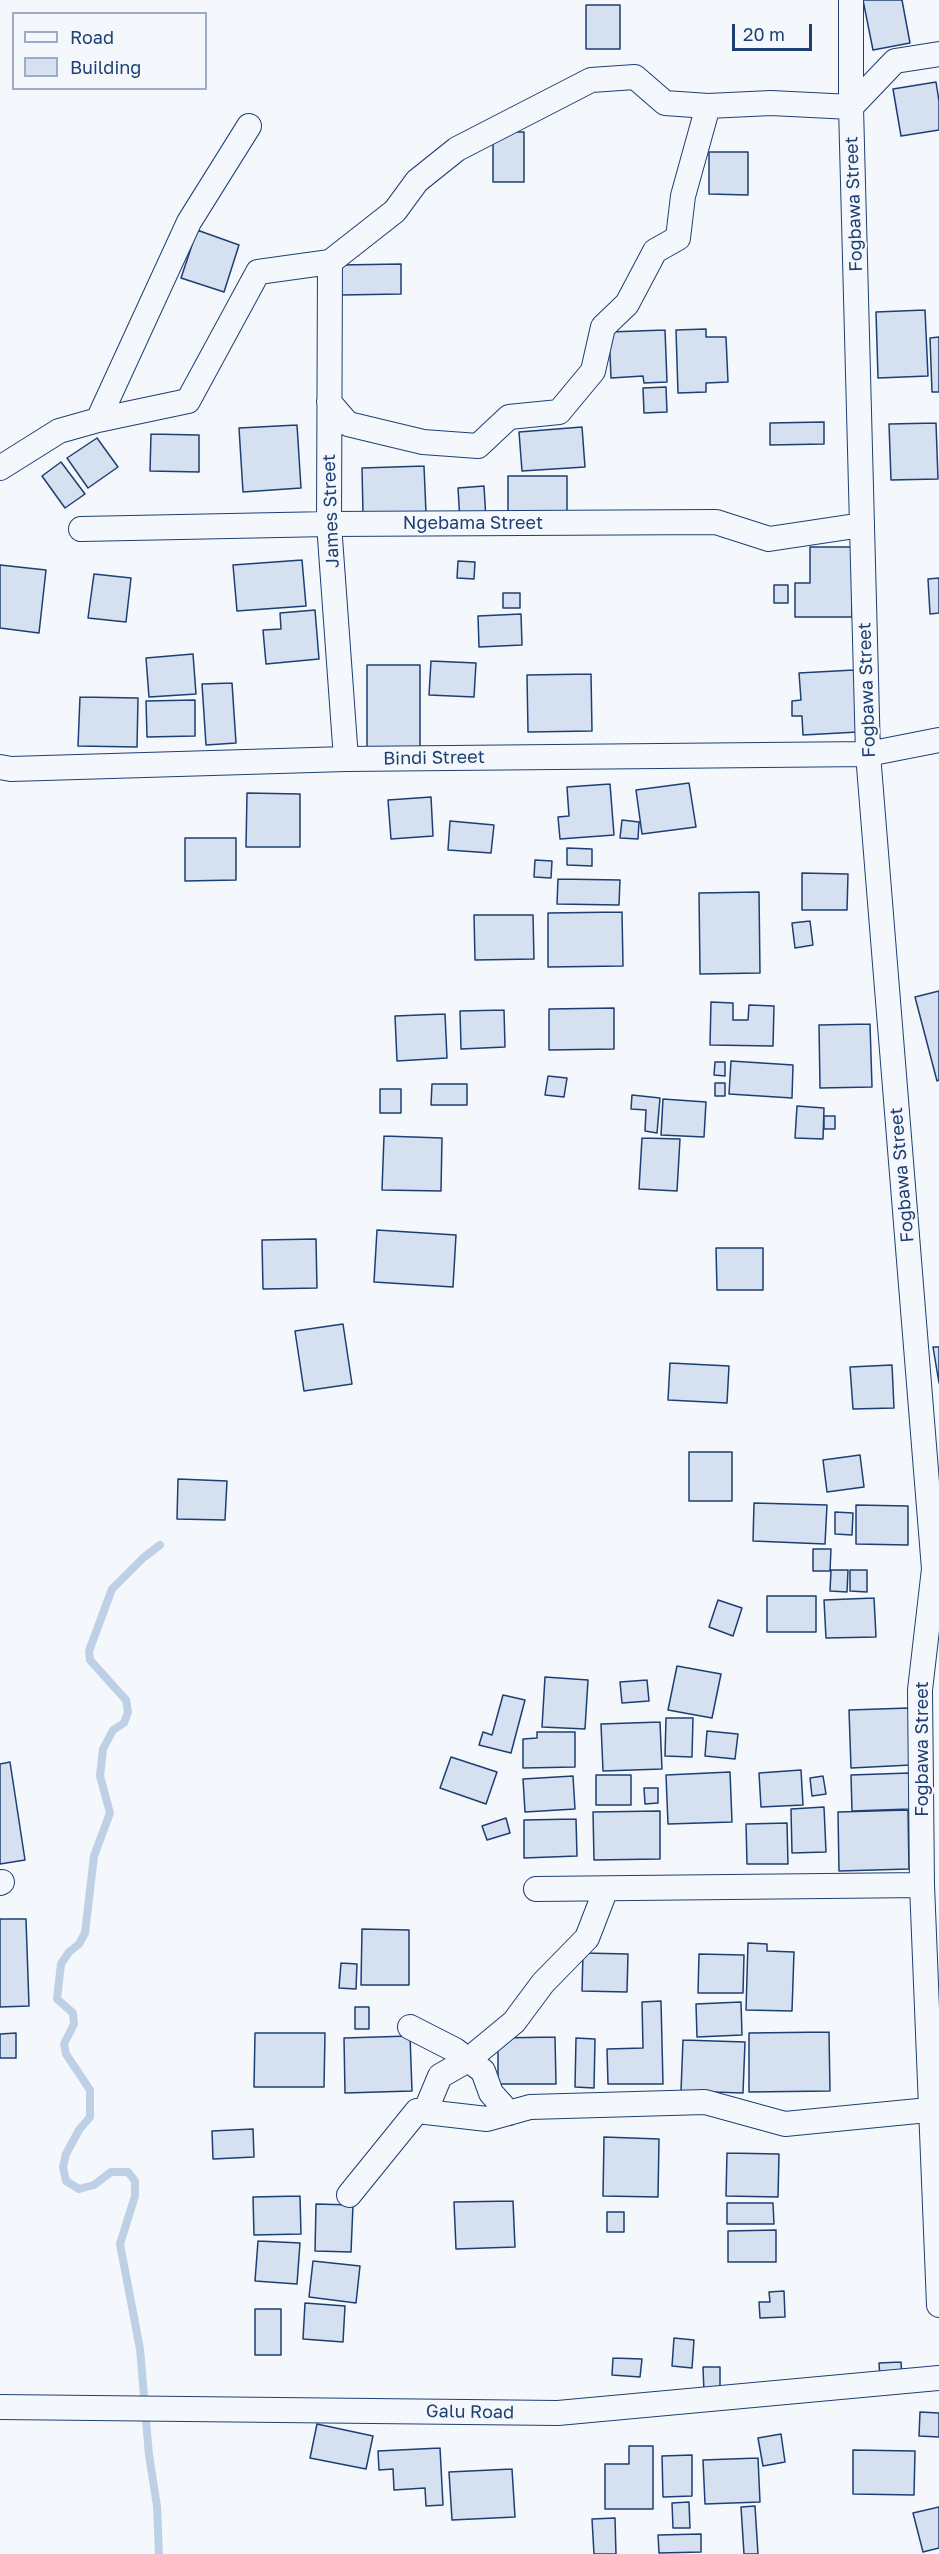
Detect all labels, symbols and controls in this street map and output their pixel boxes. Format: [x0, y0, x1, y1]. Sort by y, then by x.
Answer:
legend [12, 12, 207, 90]
scale bar [735, 12, 814, 50]
text: 20 m [743, 23, 785, 45]
text: Road [70, 26, 114, 48]
text: Building [70, 56, 141, 78]
street label: Fogbawa Street [841, 136, 867, 272]
street label: James Street [318, 454, 344, 568]
street label: Ngebama Street [403, 512, 543, 534]
street label: Fogbawa Street [854, 622, 880, 758]
street label: Bindi Street [383, 746, 485, 770]
street label: Fogbawa Street [885, 1107, 919, 1243]
street label: Fogbawa Street [911, 1681, 933, 1817]
street label: Galu Road [426, 2400, 514, 2424]

